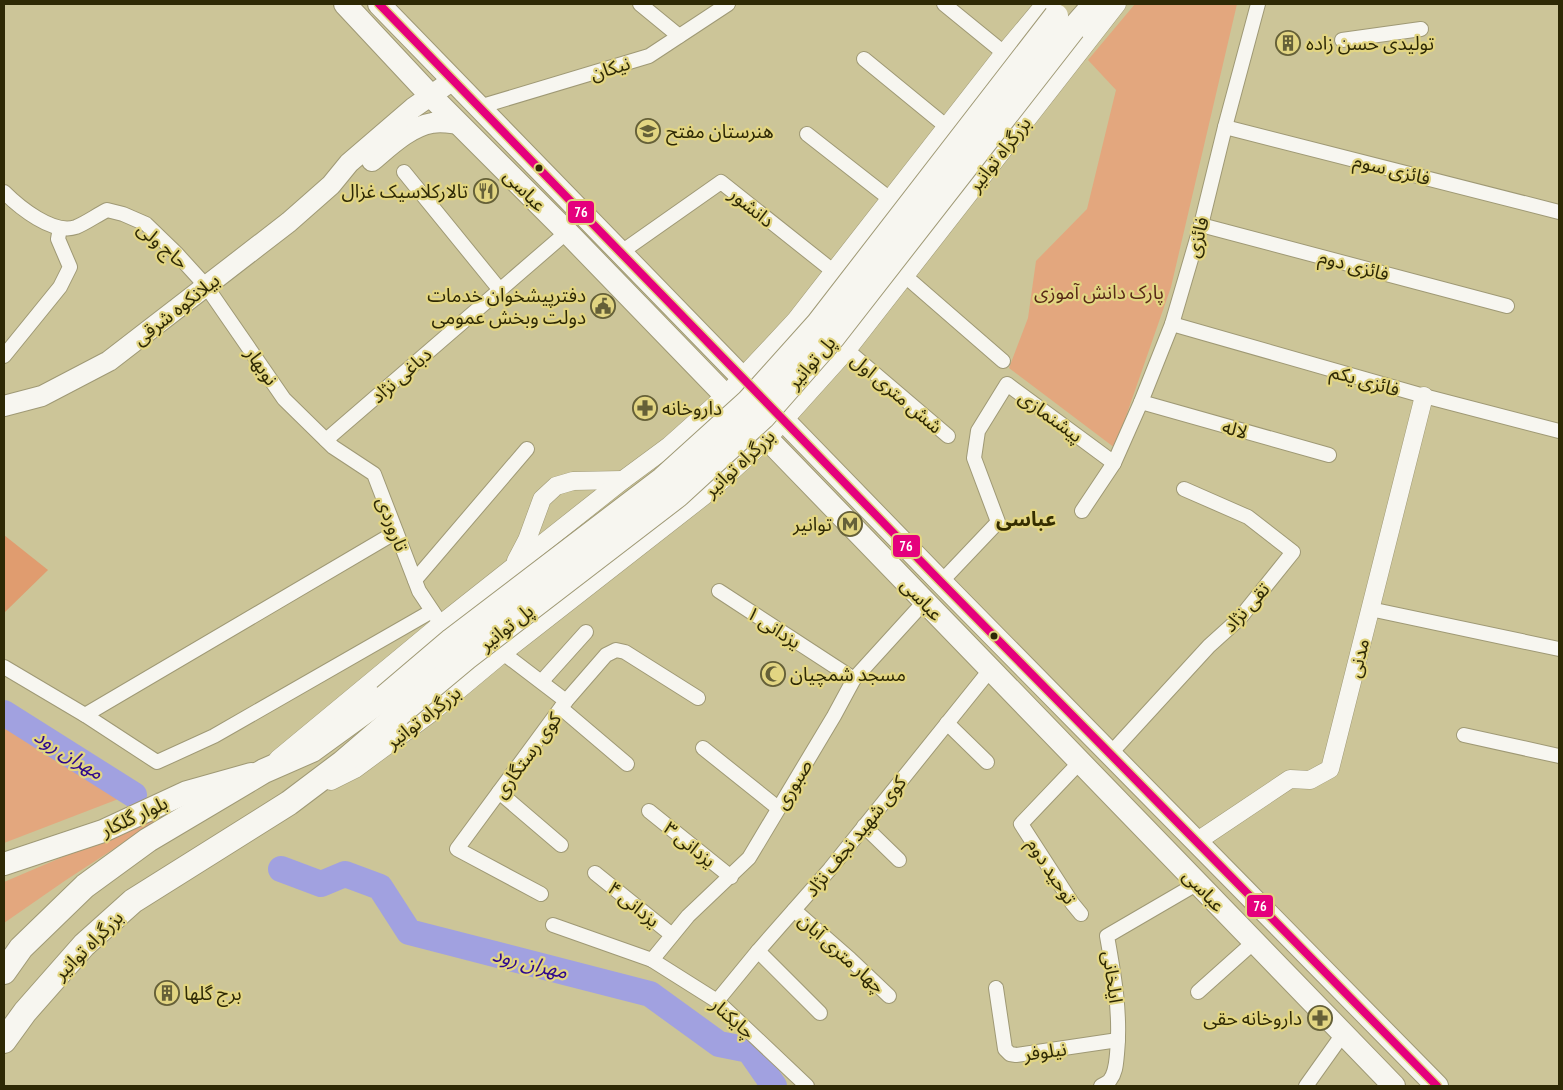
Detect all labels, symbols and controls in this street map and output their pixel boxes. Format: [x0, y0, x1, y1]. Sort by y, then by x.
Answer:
building icon: تولیدی حسن زاده [1275, 30, 1301, 56]
place label: تولیدی حسن زاده [1306, 31, 1434, 55]
street label: نیکان [587, 51, 633, 85]
street label: بزرگراه توانیر [962, 112, 1036, 197]
school or university icon: هنرستان مفتح [635, 118, 661, 144]
place label: هنرستان مفتح [666, 119, 774, 146]
street label: فائزی سوم [1350, 148, 1433, 193]
unlabelled marker [534, 163, 544, 173]
street label: عباسى [499, 164, 551, 216]
restaurant icon: تالارکلاسیک غزال [473, 178, 499, 204]
place label: تالارکلاسیک غزال [341, 179, 468, 203]
street label: دانشور [724, 181, 779, 232]
line badge: 76 [567, 200, 595, 224]
text: 76 [574, 203, 588, 221]
street label: فائزی [1180, 214, 1214, 260]
street label: حاج ولی [131, 216, 194, 275]
street label: فائزی دوم [1315, 244, 1392, 289]
street label: بیلانکوه شرقی [128, 268, 224, 350]
park label: پارک دانش آموزی [1034, 280, 1164, 305]
place label: دفترپیشخوان خدمات دولت وبخش عمومی [427, 283, 586, 329]
public building icon: دفترپیشخوان خدمات دولت وبخش عمومی [590, 293, 616, 319]
street label: پل توانیر [781, 331, 841, 395]
street label: نوبهار [240, 341, 284, 390]
street label: دباغی نژاد [366, 342, 436, 408]
street label: شش متری اول [846, 348, 948, 438]
street label: فائزی یکم [1327, 359, 1403, 404]
street label: پیشنمازی [1014, 385, 1088, 448]
pharmacy icon: داروخانه [632, 395, 658, 421]
place label: داروخانه [662, 396, 722, 420]
street label: لاله [1220, 414, 1250, 444]
street label: بزرگراه توانیر [698, 424, 780, 503]
street label: تاروردی [372, 493, 414, 555]
district label: عباسی [996, 506, 1056, 532]
metro station icon: توانیر [837, 511, 863, 537]
place label: توانیر [792, 512, 832, 536]
line badge: 76 [892, 534, 921, 558]
text: 76 [899, 537, 913, 555]
street label: عباسى [896, 573, 948, 625]
street label: تقی نژاد [1217, 577, 1275, 637]
street label: پل توانیر [473, 598, 539, 657]
street label: یزدانی ۱ [742, 601, 806, 653]
unlabelled marker [989, 631, 999, 641]
street label: مدنی [1342, 636, 1374, 680]
mosque icon: مسجد شمچیان [760, 661, 786, 687]
place label: مسجد شمچیان [790, 662, 906, 687]
street label: بزرگراه توانیر [380, 680, 465, 754]
street label: کوی رستگاری [488, 706, 567, 803]
water label: مهران رود [30, 723, 109, 786]
street label: صبوری [769, 755, 817, 813]
street label: کوی شهید نجف نژاد [799, 770, 912, 901]
street label: بلوار گلکار [96, 790, 171, 842]
street label: یزدانی ۳ [659, 816, 721, 872]
street label: توحید دوم [1019, 834, 1082, 910]
street label: عباسى [1178, 864, 1230, 916]
street label: یزدانی ۴ [603, 876, 665, 932]
line badge: 76 [1246, 894, 1274, 918]
text: 76 [1253, 897, 1267, 915]
street label: بزرگراه توانیر [47, 905, 128, 986]
street label: چهار متری آبان [793, 908, 890, 999]
water label: مهران رود [490, 941, 571, 985]
street label: ایلخانی [1097, 949, 1129, 1005]
building icon: برج گلها [154, 980, 180, 1006]
place label: برج گلها [184, 981, 242, 1007]
street label: چایکنار [704, 992, 760, 1045]
pharmacy icon: داروخانه حقی [1307, 1005, 1333, 1031]
place label: داروخانه حقی [1203, 1006, 1302, 1030]
street label: نیلوفر [1021, 1036, 1068, 1066]

